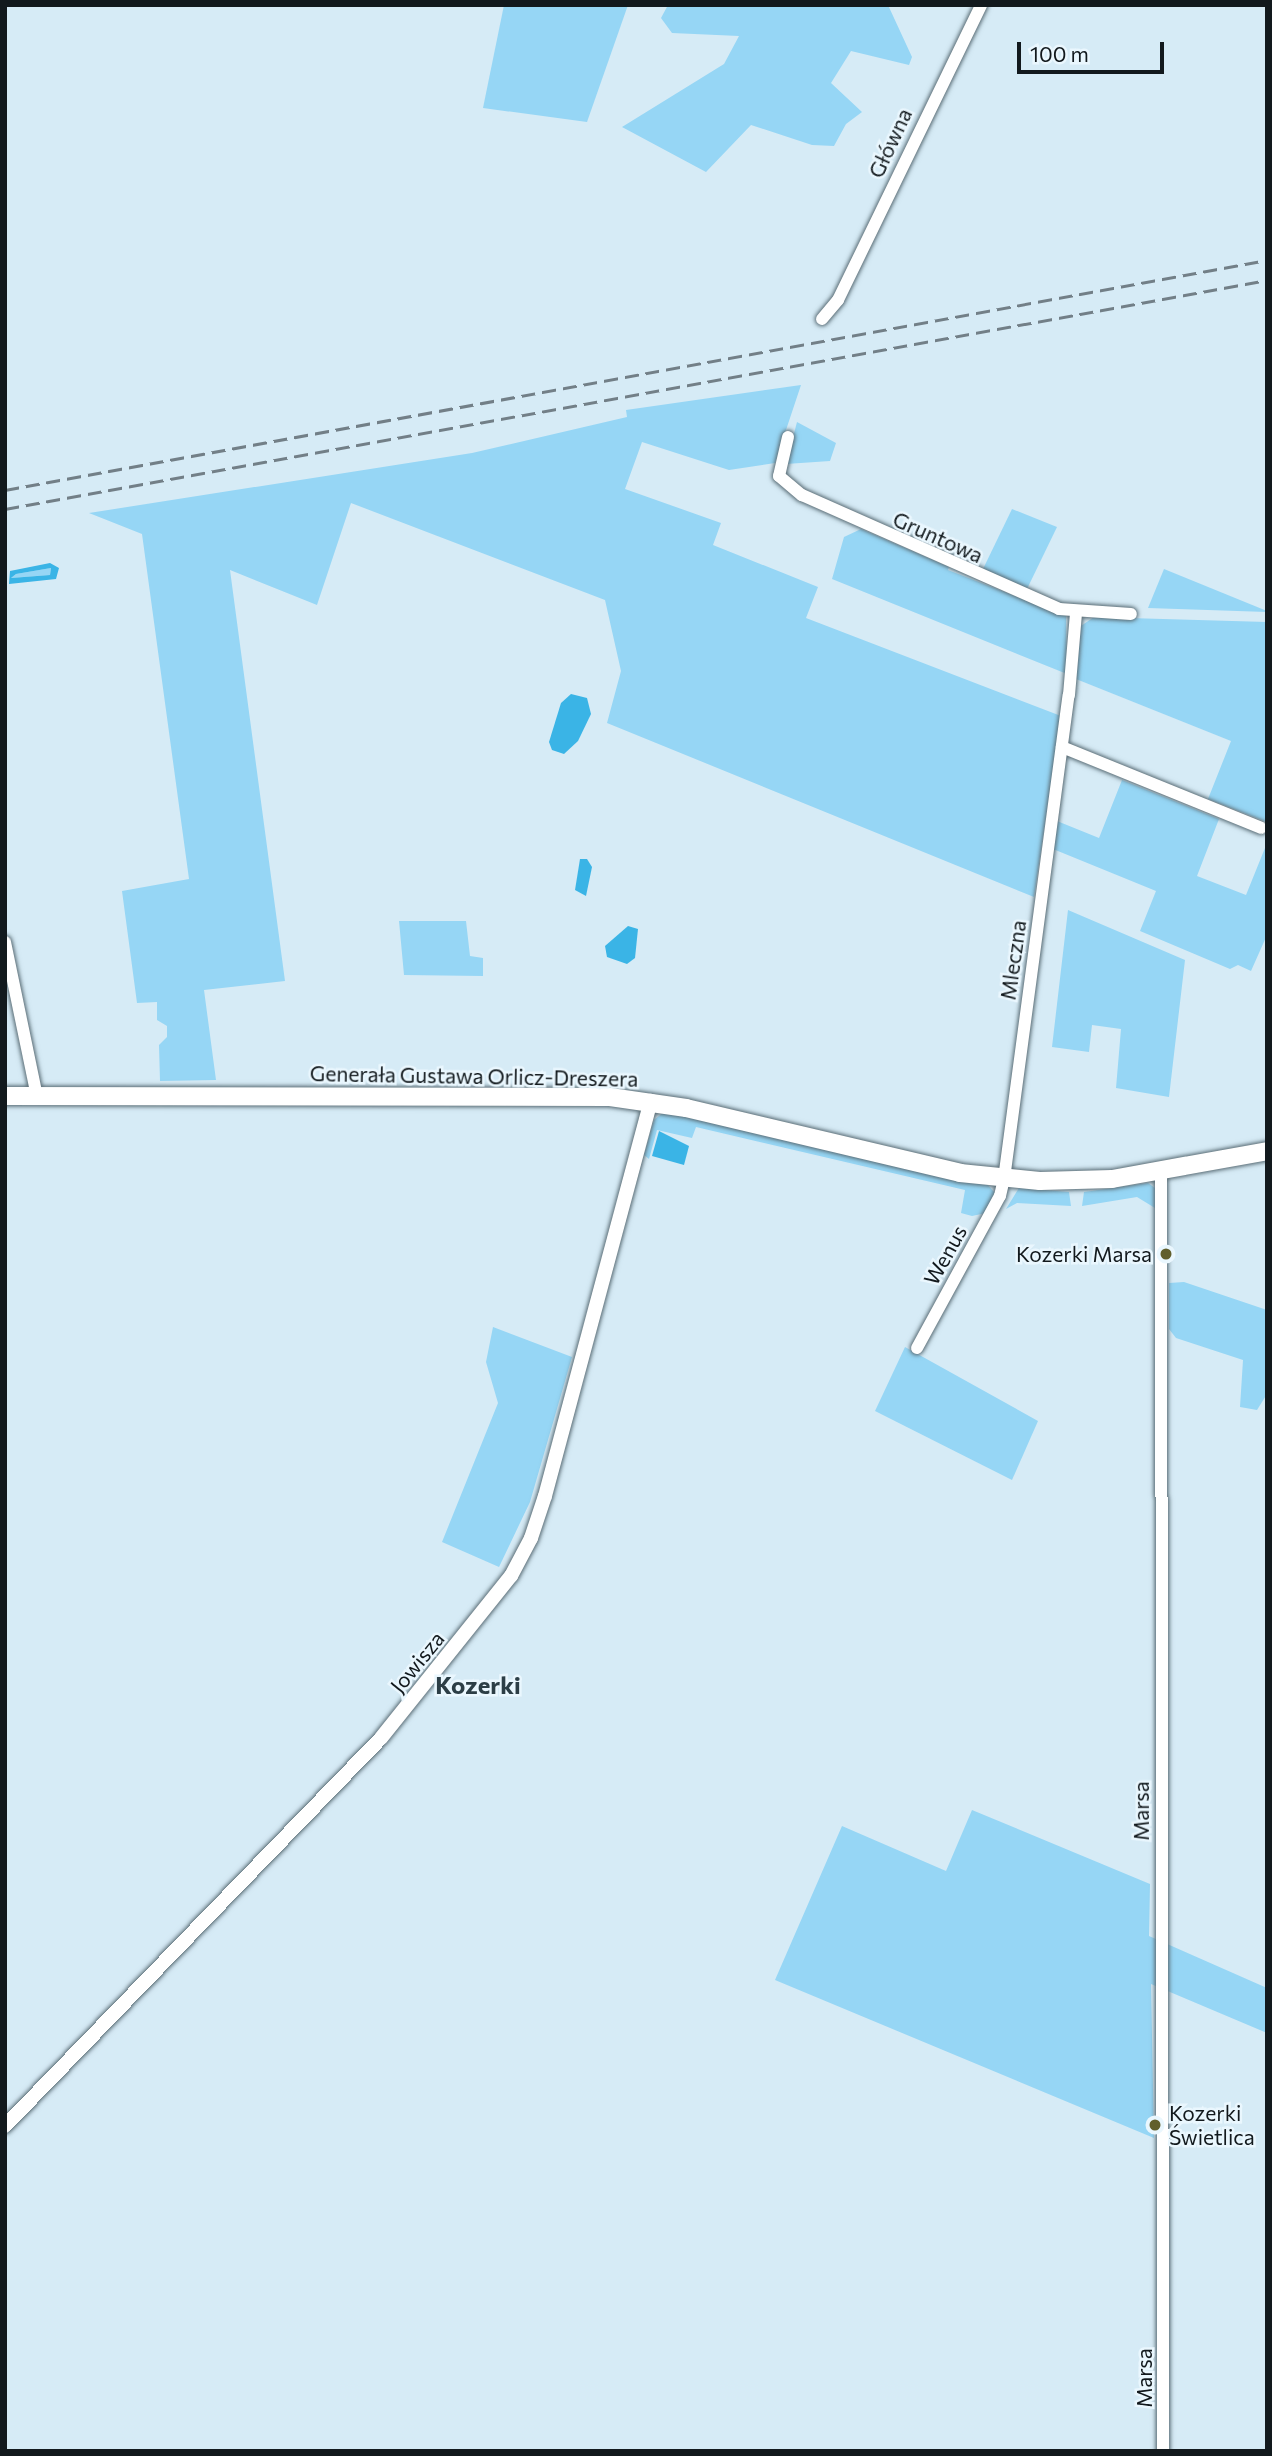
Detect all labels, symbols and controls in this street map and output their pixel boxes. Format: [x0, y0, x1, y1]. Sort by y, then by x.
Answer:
scale bar [1020, 28, 1167, 72]
text: 100 m [1030, 41, 1089, 66]
street label: Główna [863, 104, 917, 182]
street label: Gruntowa [889, 506, 987, 568]
street label: Mleczna [995, 918, 1031, 1002]
street label: Generała Gustawa Orlicz-Dreszera [310, 1061, 638, 1091]
street label: Wenus [918, 1221, 972, 1289]
place label: Kozerki Marsa [1016, 1241, 1152, 1267]
marker: Kozerki Marsa [1158, 1246, 1174, 1262]
street label: Jowisza [385, 1626, 449, 1698]
district label: Kozerki [435, 1671, 521, 1699]
street label: Marsa [1128, 1781, 1154, 1841]
place label: Kozerki Świetlica [1169, 2100, 1255, 2150]
marker: Kozerki Świetlica [1147, 2117, 1163, 2133]
street label: Marsa [1131, 2348, 1157, 2408]

